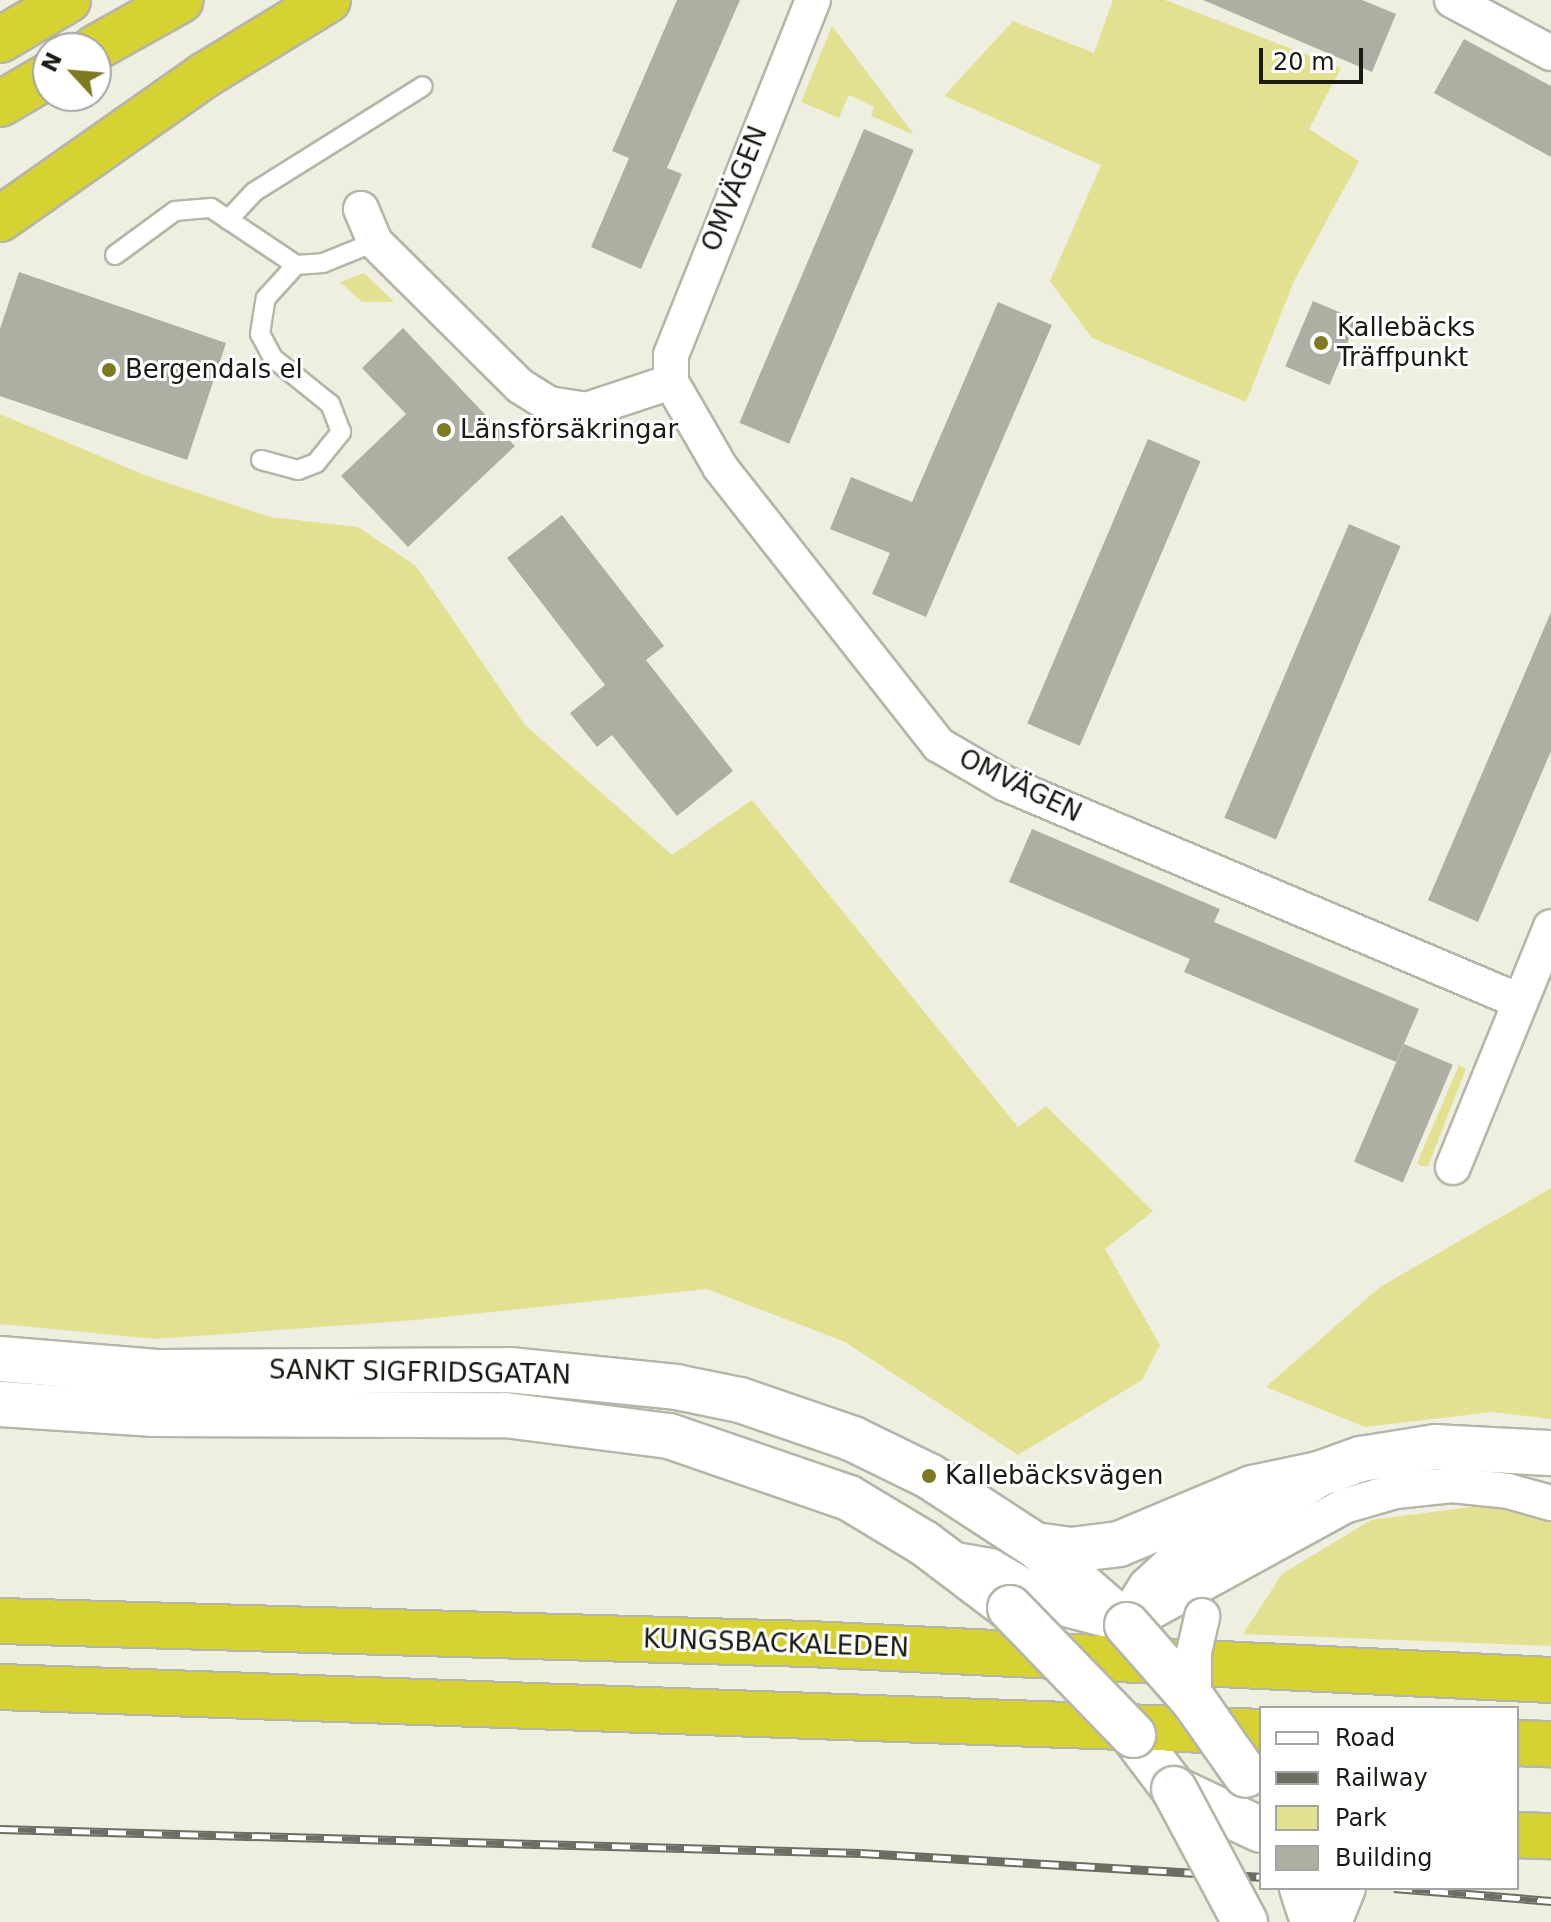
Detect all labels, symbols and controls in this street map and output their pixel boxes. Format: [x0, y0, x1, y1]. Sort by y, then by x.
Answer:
north arrow [32, 32, 112, 112]
scale bar [1263, 32, 1367, 82]
text: N [37, 48, 67, 76]
text: 20 m [1273, 48, 1335, 76]
street label: OMVÄGEN [696, 122, 774, 256]
place label: Kallebäcks Träffpunkt [1337, 312, 1475, 374]
marker: Kallebäcks Träffpunkt [1312, 334, 1330, 352]
place label: Bergendals el [125, 354, 303, 386]
marker: Bergendals el [100, 361, 118, 379]
place label: Länsförsäkringar [460, 414, 678, 446]
marker: Länsförsäkringar [435, 421, 453, 439]
street label: OMVÄGEN [954, 743, 1086, 829]
street label: SANKT SIGFRIDSGATAN [269, 1355, 571, 1391]
place label: Kallebäcksvägen [945, 1460, 1164, 1492]
marker: Kallebäcksvägen [920, 1467, 938, 1485]
street label: KUNGSBACKALEDEN [643, 1624, 909, 1664]
legend [1259, 1706, 1519, 1890]
text: Road [1335, 1724, 1395, 1752]
text: Railway [1335, 1764, 1428, 1792]
text: Park [1335, 1804, 1387, 1832]
text: Building [1335, 1844, 1432, 1872]

